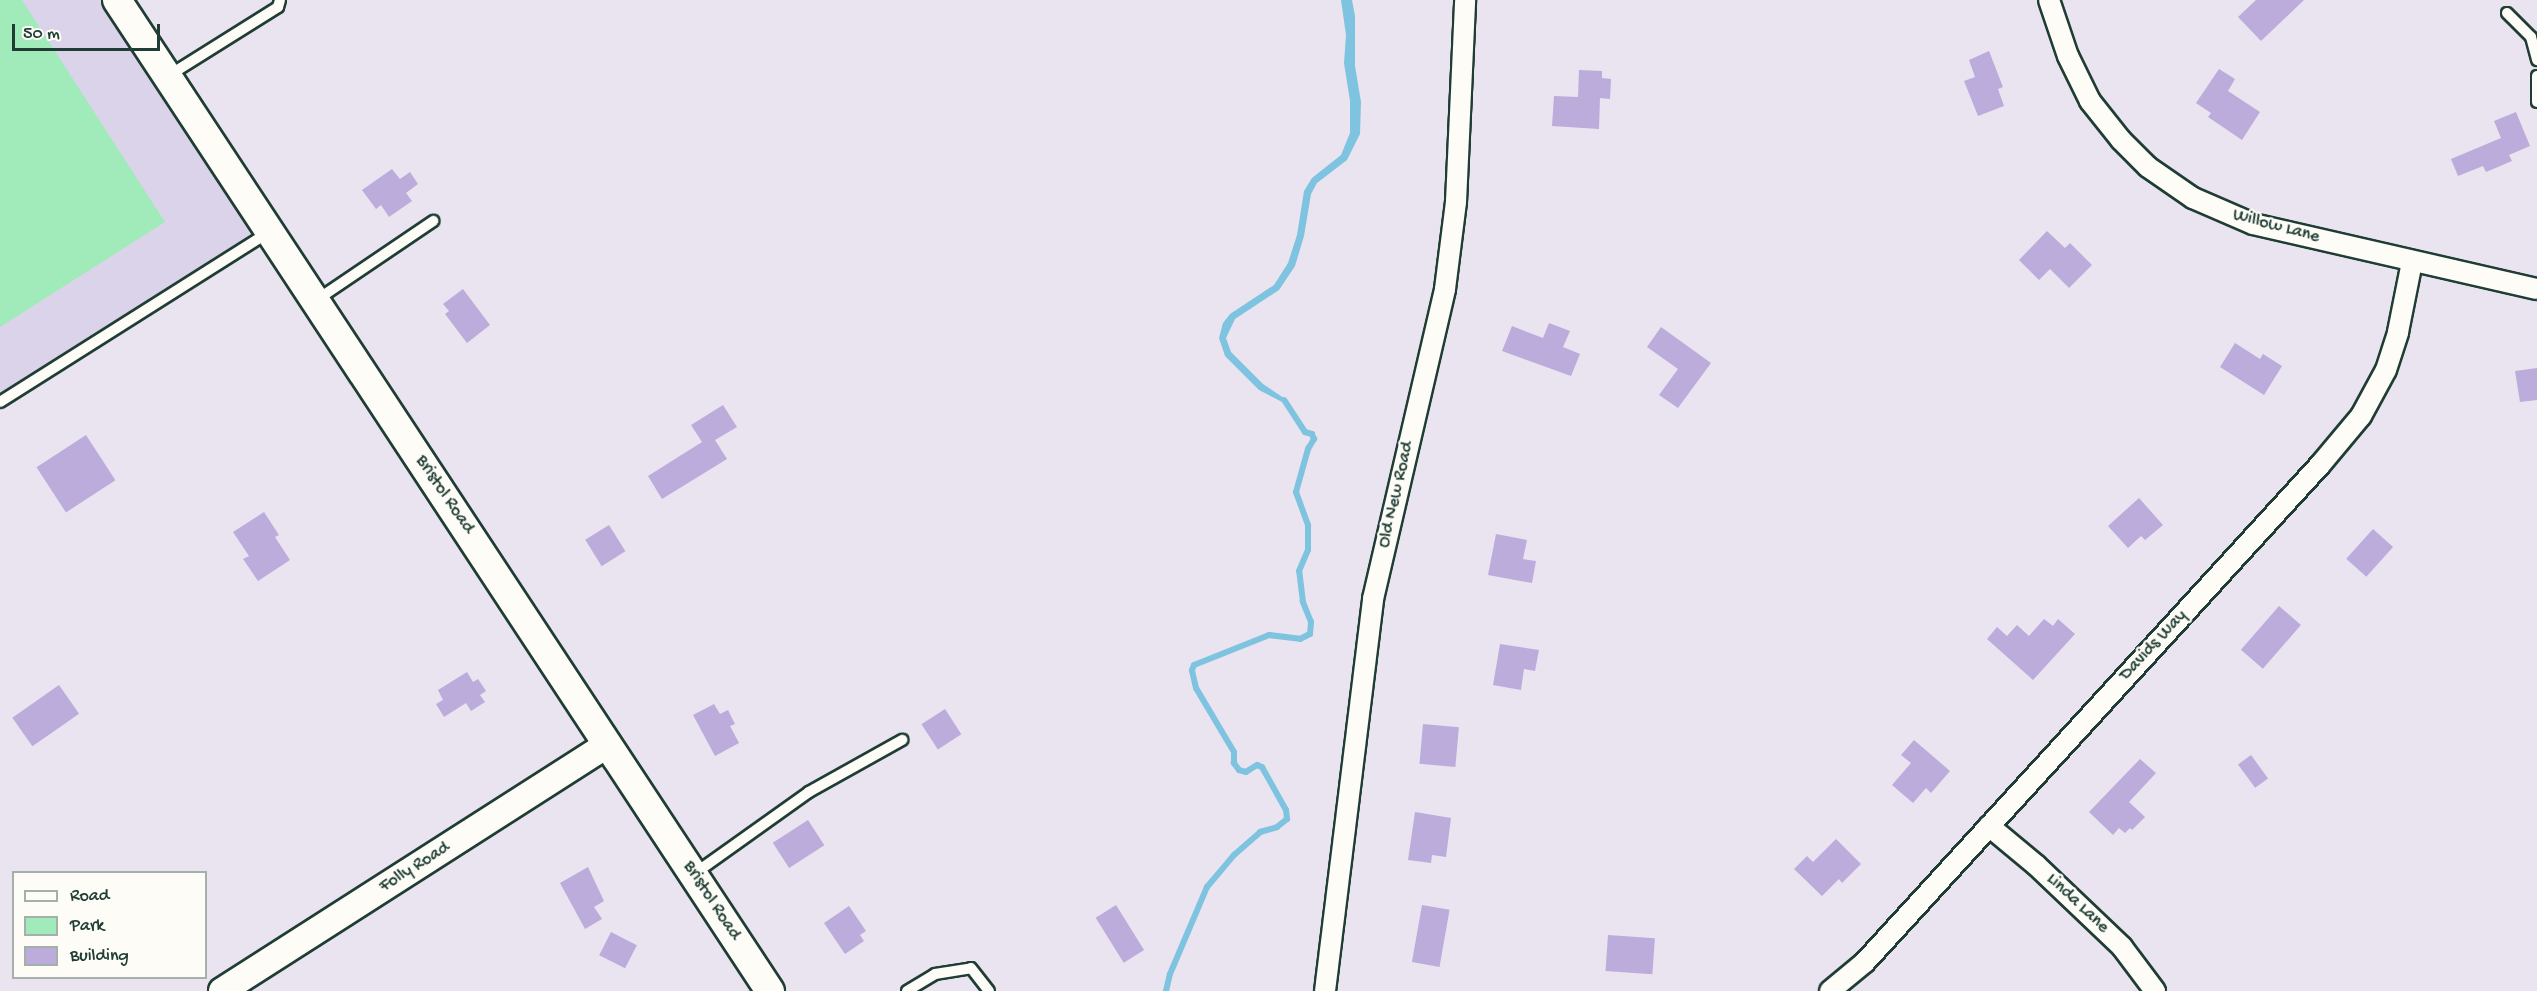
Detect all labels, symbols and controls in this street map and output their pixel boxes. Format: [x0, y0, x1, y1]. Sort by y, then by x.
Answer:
scale bar [15, 12, 164, 50]
text: 50 m [23, 24, 60, 45]
street label: Willow Lane [2230, 205, 2322, 249]
street label: Old New Road [1374, 440, 1420, 550]
street label: Bristol Road [410, 452, 478, 538]
street label: Davids Way [2116, 606, 2192, 686]
street label: Folly Road [376, 838, 454, 898]
street label: Bristol Road [677, 857, 745, 945]
street label: Linda Lane [2041, 869, 2113, 939]
legend [12, 871, 207, 979]
text: Road [70, 886, 109, 907]
text: Park [70, 916, 104, 937]
text: Building [70, 946, 129, 967]

